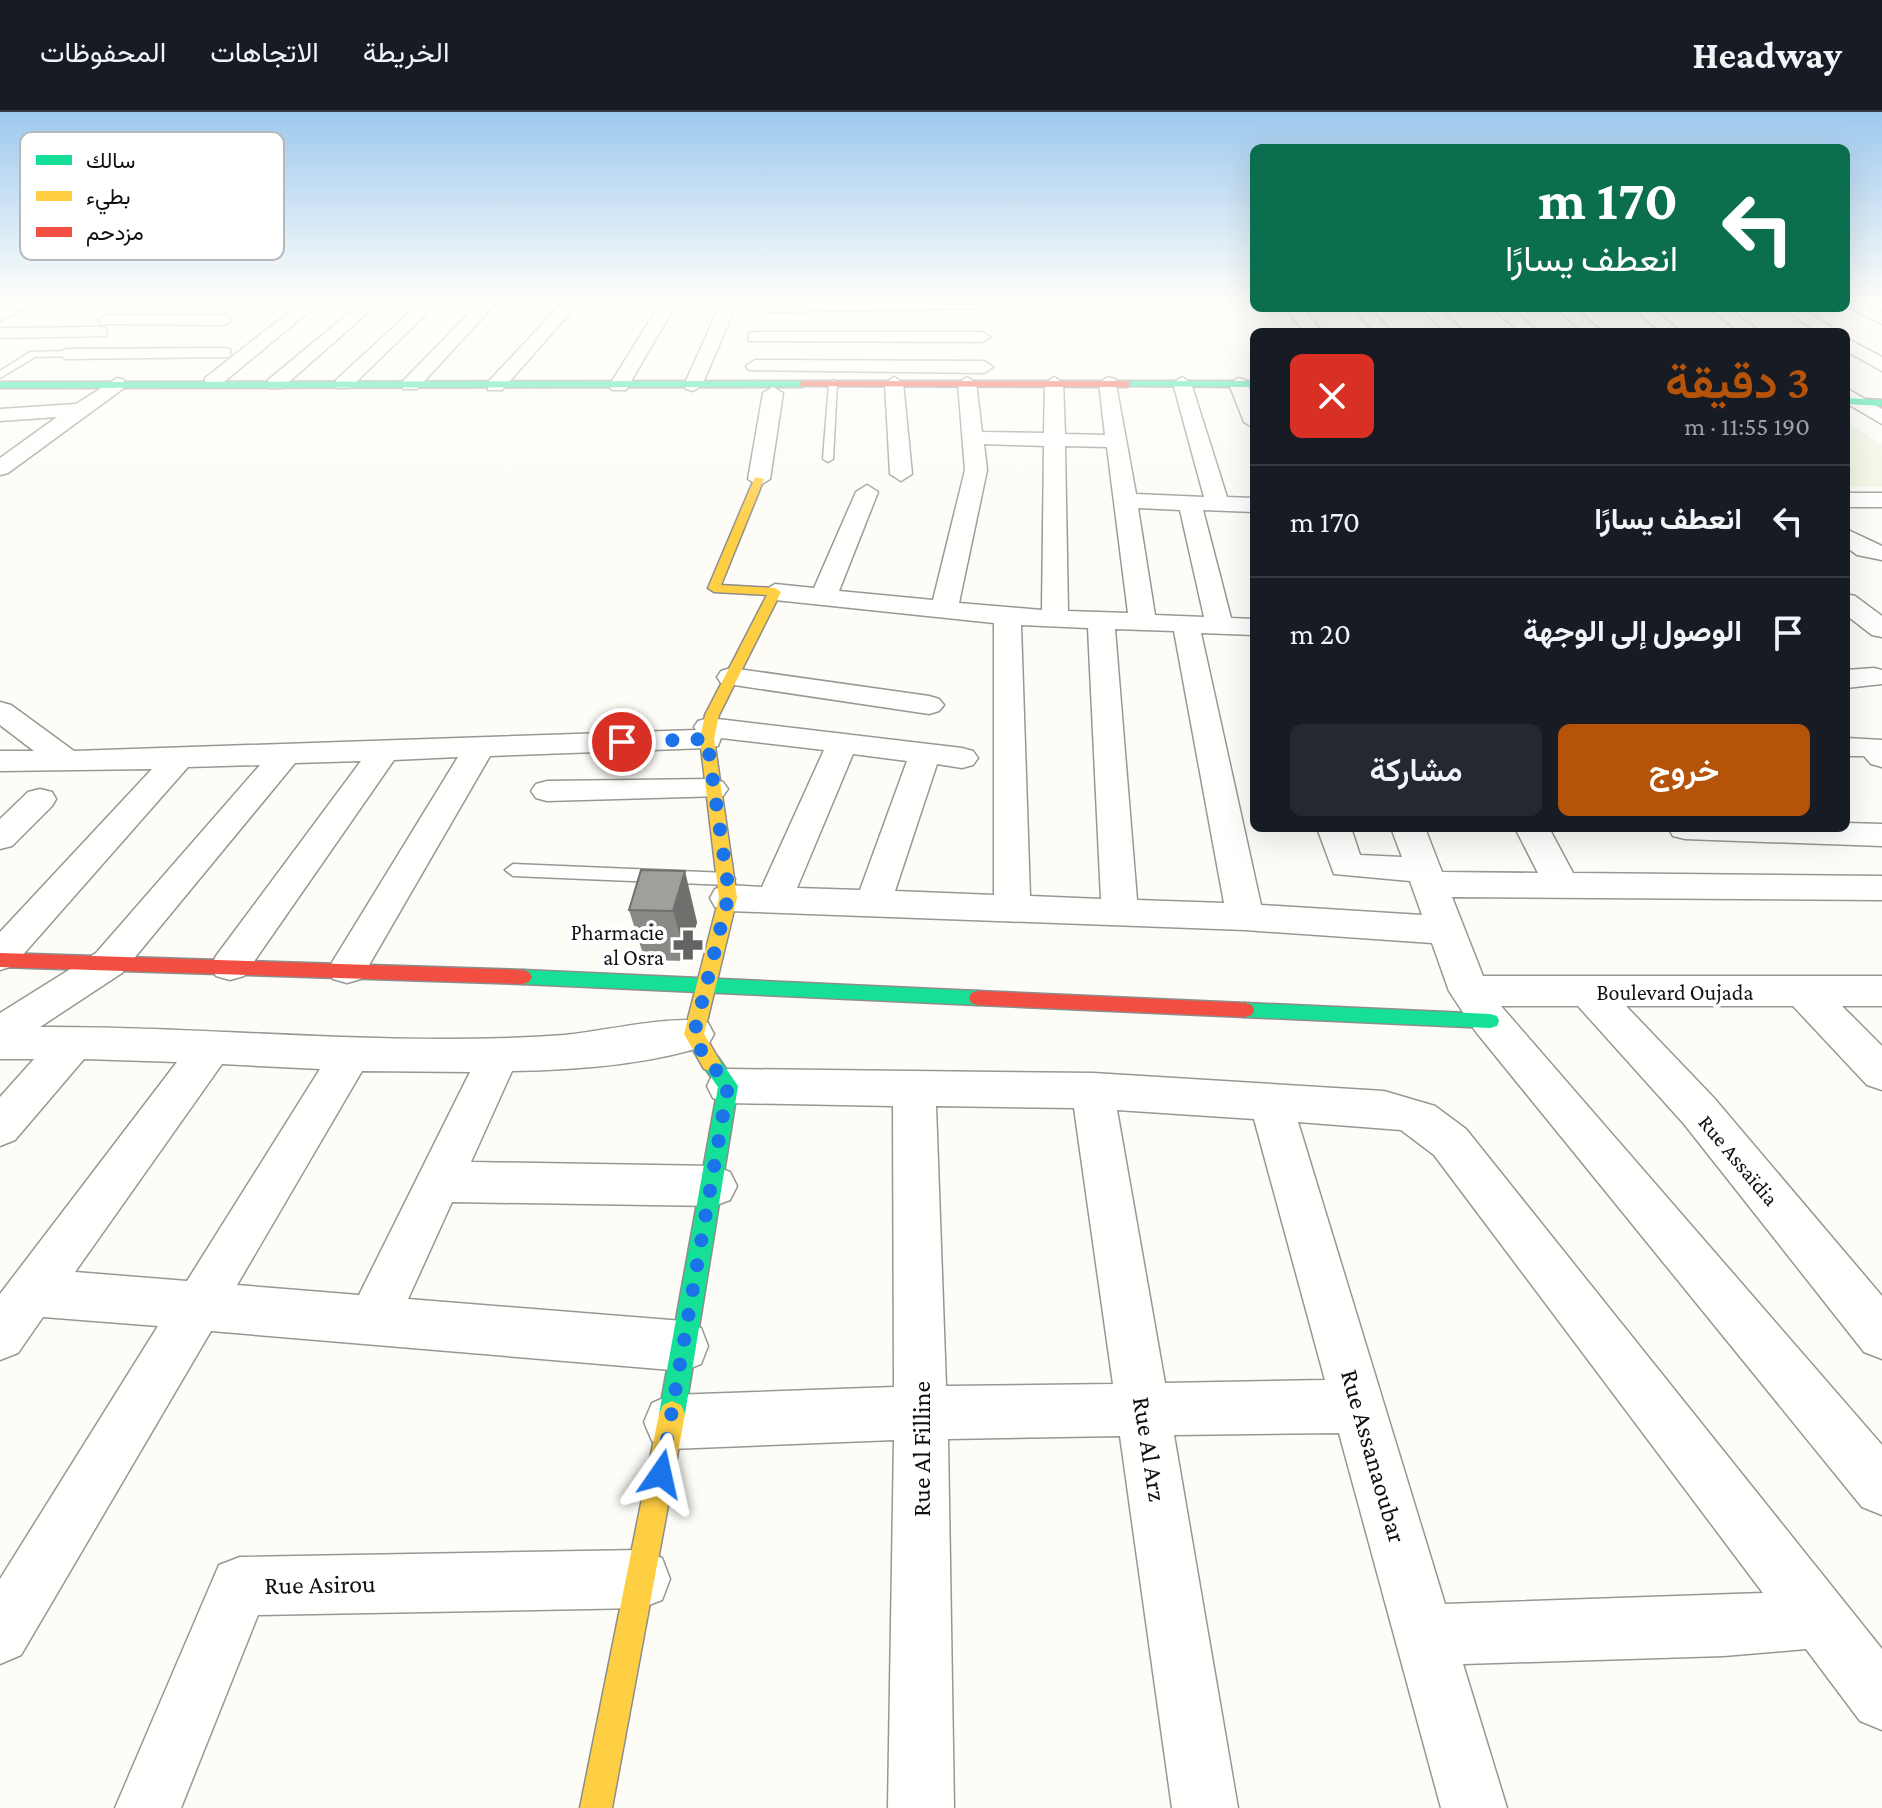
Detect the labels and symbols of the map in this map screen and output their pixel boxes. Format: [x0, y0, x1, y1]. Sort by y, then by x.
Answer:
legend [20, 132, 284, 260]
text: سالك [86, 148, 135, 173]
text: بطيء [86, 184, 131, 215]
text: مزدحم [86, 220, 144, 247]
pin [588, 708, 656, 776]
place label: Pharmacie al Osra [571, 920, 664, 970]
pharmacy icon: Pharmacie al Osra [671, 928, 705, 962]
street label: Boulevard Oujada [1596, 980, 1754, 1005]
street label: Rue Assaïdia [1693, 1110, 1784, 1211]
street label: Rue Assanaoubar [1335, 1366, 1412, 1546]
street label: Rue Al Filline [907, 1381, 936, 1517]
street label: Rue Al Arz [1127, 1395, 1172, 1503]
position arrow [619, 1432, 703, 1516]
street label: Rue Asirou [264, 1569, 376, 1600]

